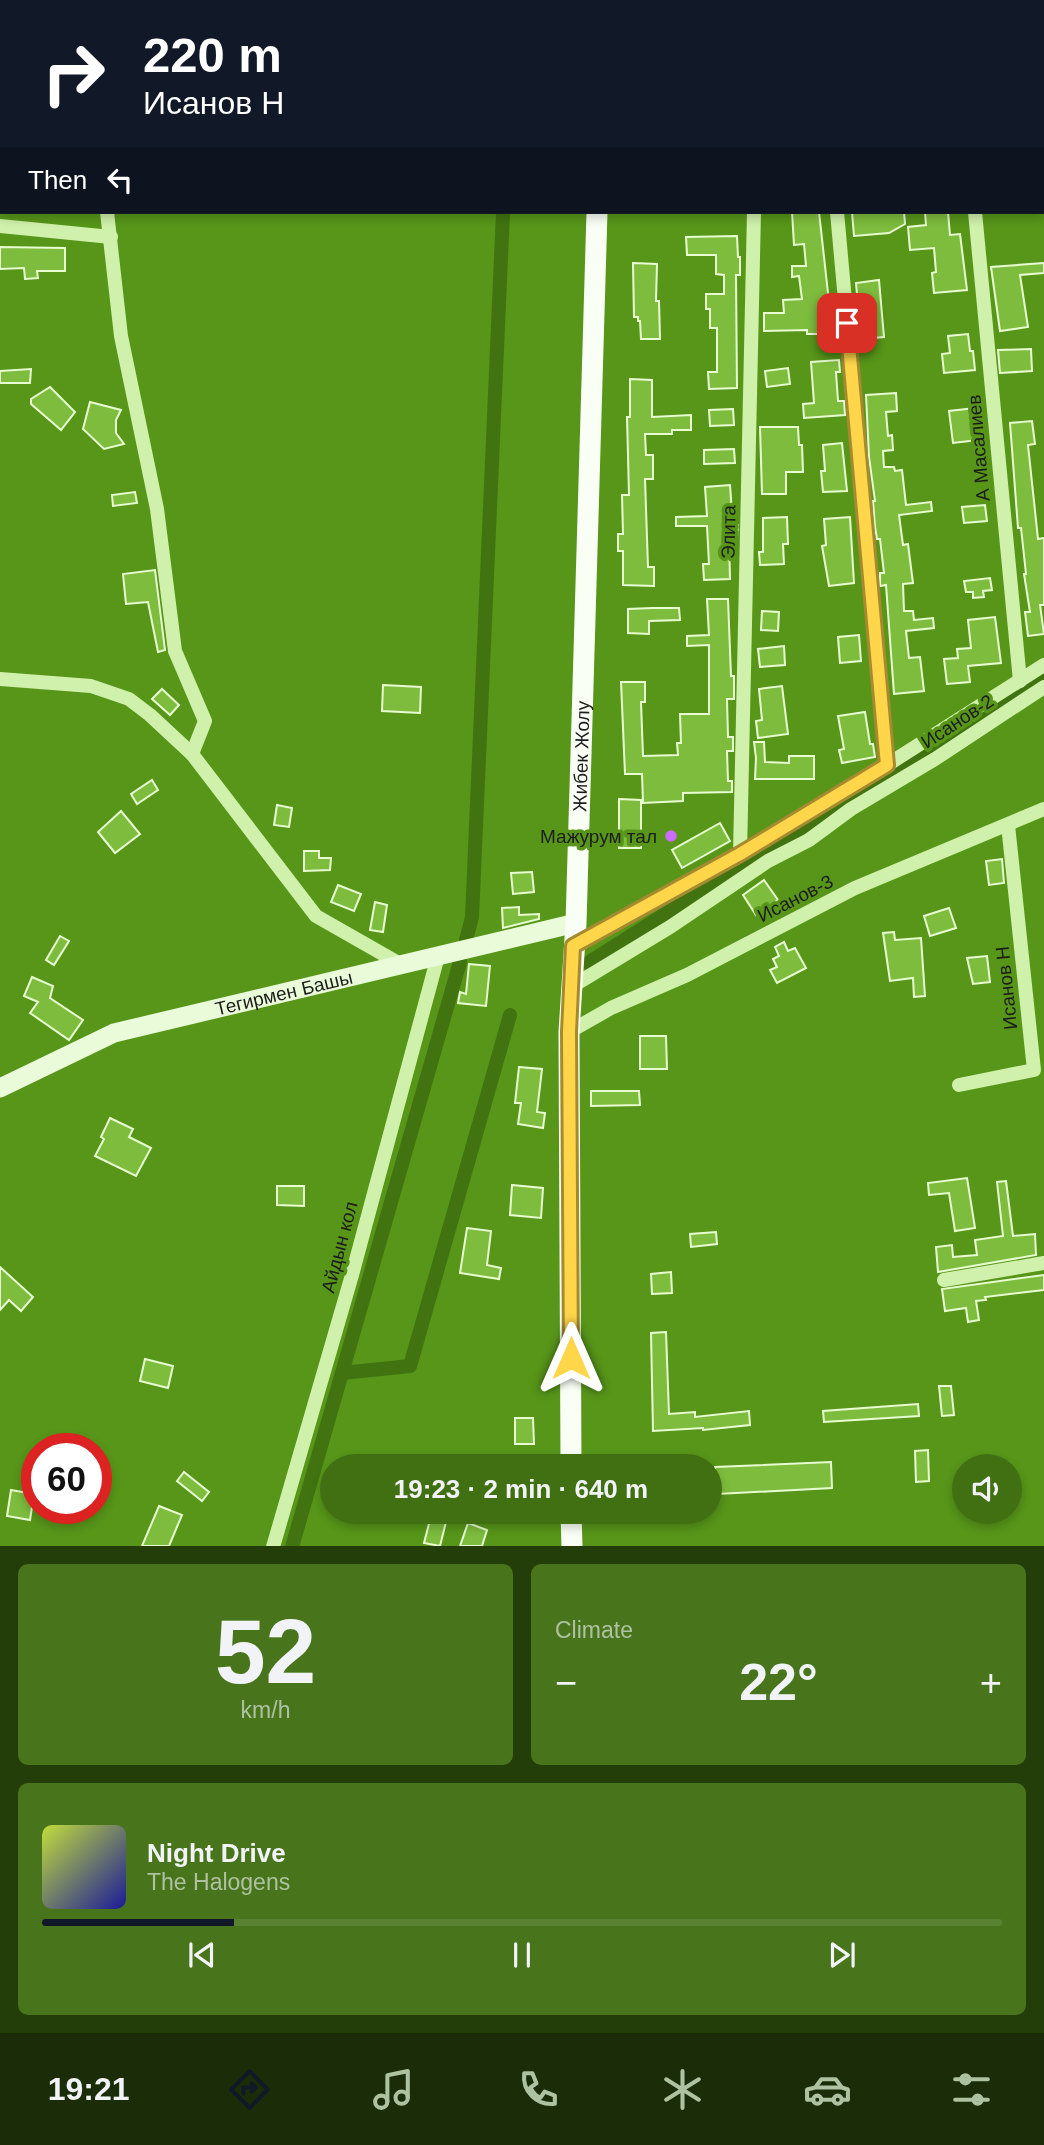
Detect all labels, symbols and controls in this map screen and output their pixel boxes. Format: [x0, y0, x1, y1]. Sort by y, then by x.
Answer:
icon: right [28, 28, 119, 119]
text: 220 m [143, 28, 282, 82]
text: Исанов Н [143, 85, 284, 121]
icon: left [101, 161, 139, 199]
text: Then [28, 165, 87, 195]
pin [817, 293, 877, 353]
icon: arrive [828, 304, 866, 342]
street label: А Масалиев [963, 394, 994, 502]
street label: Элита [718, 505, 739, 559]
street label: Исанов-2 [917, 690, 997, 752]
street label: Жибек Жолу [569, 700, 594, 812]
place label: Мажурум тал [540, 826, 657, 847]
marker: Мажурум тал [663, 828, 679, 844]
street label: Исанов-3 [754, 871, 836, 926]
street label: Исанов Н [992, 945, 1021, 1031]
street label: Тегирмен Башы [213, 967, 355, 1020]
street label: Айдын кол [317, 1199, 362, 1295]
position arrow [534, 1321, 608, 1395]
speed limit sign: 60 [21, 1433, 112, 1524]
map controls [952, 1454, 1022, 1524]
button: sound [952, 1454, 1022, 1524]
text: 19:23 · 2 min · 640 m [394, 1474, 648, 1504]
text: 52 [215, 1601, 316, 1702]
text: Climate [555, 1617, 633, 1643]
text: 22° [739, 1653, 818, 1711]
text: − [555, 1662, 577, 1704]
text: + [980, 1662, 1002, 1704]
text: km/h [241, 1697, 290, 1723]
text: Night Drive [147, 1838, 286, 1868]
text: The Halogens [147, 1869, 290, 1895]
icon: previous [183, 1936, 221, 1974]
icon: pause [503, 1936, 541, 1974]
icon: next [823, 1936, 861, 1974]
icon: directions [225, 2065, 274, 2114]
icon: music [369, 2065, 418, 2114]
icon: phone [514, 2065, 563, 2114]
icon: climate [658, 2065, 707, 2114]
icon: car [803, 2065, 852, 2114]
icon: filters [947, 2065, 996, 2114]
text: 19:21 [48, 2071, 130, 2107]

